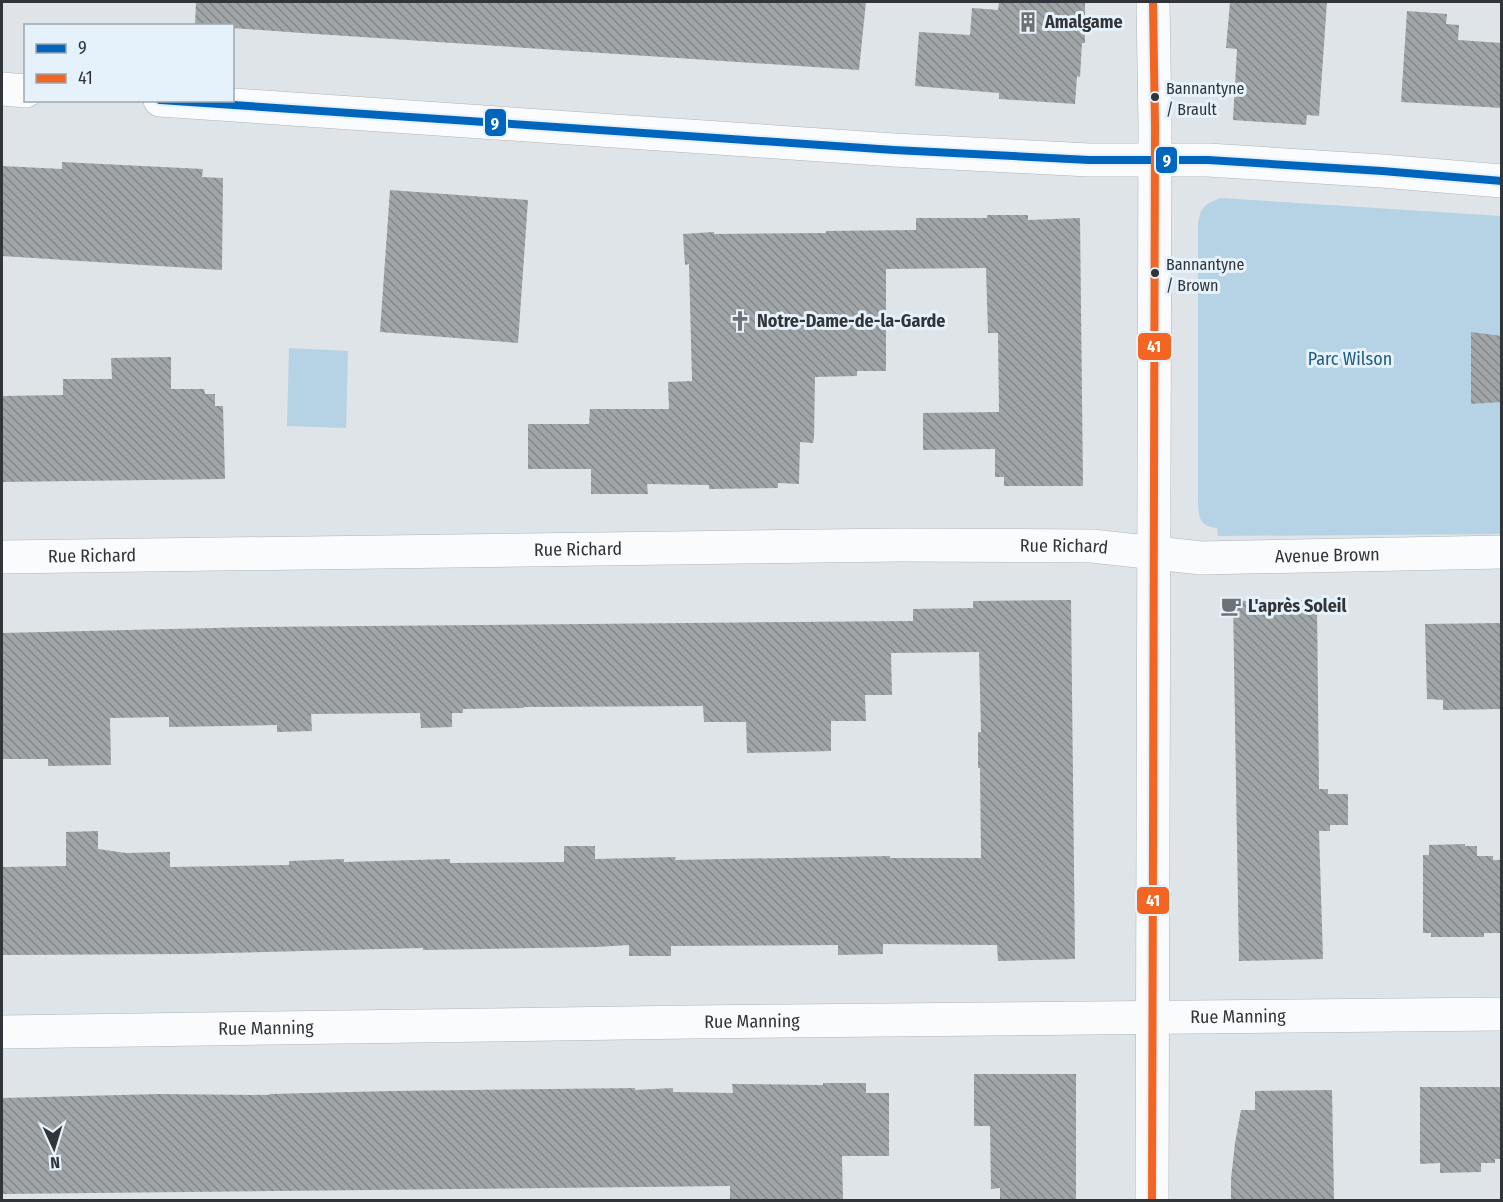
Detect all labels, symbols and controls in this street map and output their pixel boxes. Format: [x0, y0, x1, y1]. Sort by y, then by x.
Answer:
building icon: Amalgame [1016, 10, 1040, 34]
place label: Amalgame [1044, 11, 1123, 33]
legend [24, 24, 234, 102]
text: 9 [78, 37, 87, 59]
text: 41 [78, 67, 93, 89]
place label: Bannantyne / Brault [1166, 79, 1244, 119]
marker: Bannantyne / Brault [1149, 91, 1161, 103]
line badge: 9 [484, 108, 507, 137]
text: 9 [491, 114, 499, 133]
line badge: 9 [1155, 146, 1178, 174]
text: 9 [1163, 151, 1171, 170]
place label: Bannantyne / Brown [1166, 255, 1244, 295]
marker: Bannantyne / Brown [1149, 267, 1161, 279]
church icon: Notre-Dame-de-la-Garde [728, 309, 752, 333]
place label: Notre-Dame-de-la-Garde [757, 310, 945, 332]
line badge: 41 [1137, 332, 1172, 361]
text: 41 [1147, 337, 1161, 356]
park label: Parc Wilson [1308, 348, 1392, 370]
street label: Rue Richard [1020, 535, 1109, 559]
street label: Rue Richard [534, 538, 622, 561]
street label: Avenue Brown [1275, 543, 1380, 568]
street label: Rue Richard [48, 544, 136, 567]
cafe icon: L'après Soleil [1219, 594, 1243, 618]
place label: L'après Soleil [1248, 595, 1346, 617]
line badge: 41 [1136, 886, 1170, 915]
text: 41 [1146, 891, 1160, 910]
street label: Rue Manning [1190, 1005, 1286, 1028]
street label: Rue Manning [704, 1010, 800, 1033]
street label: Rue Manning [218, 1016, 314, 1040]
north arrow [24, 1118, 84, 1178]
text: N [50, 1153, 60, 1172]

